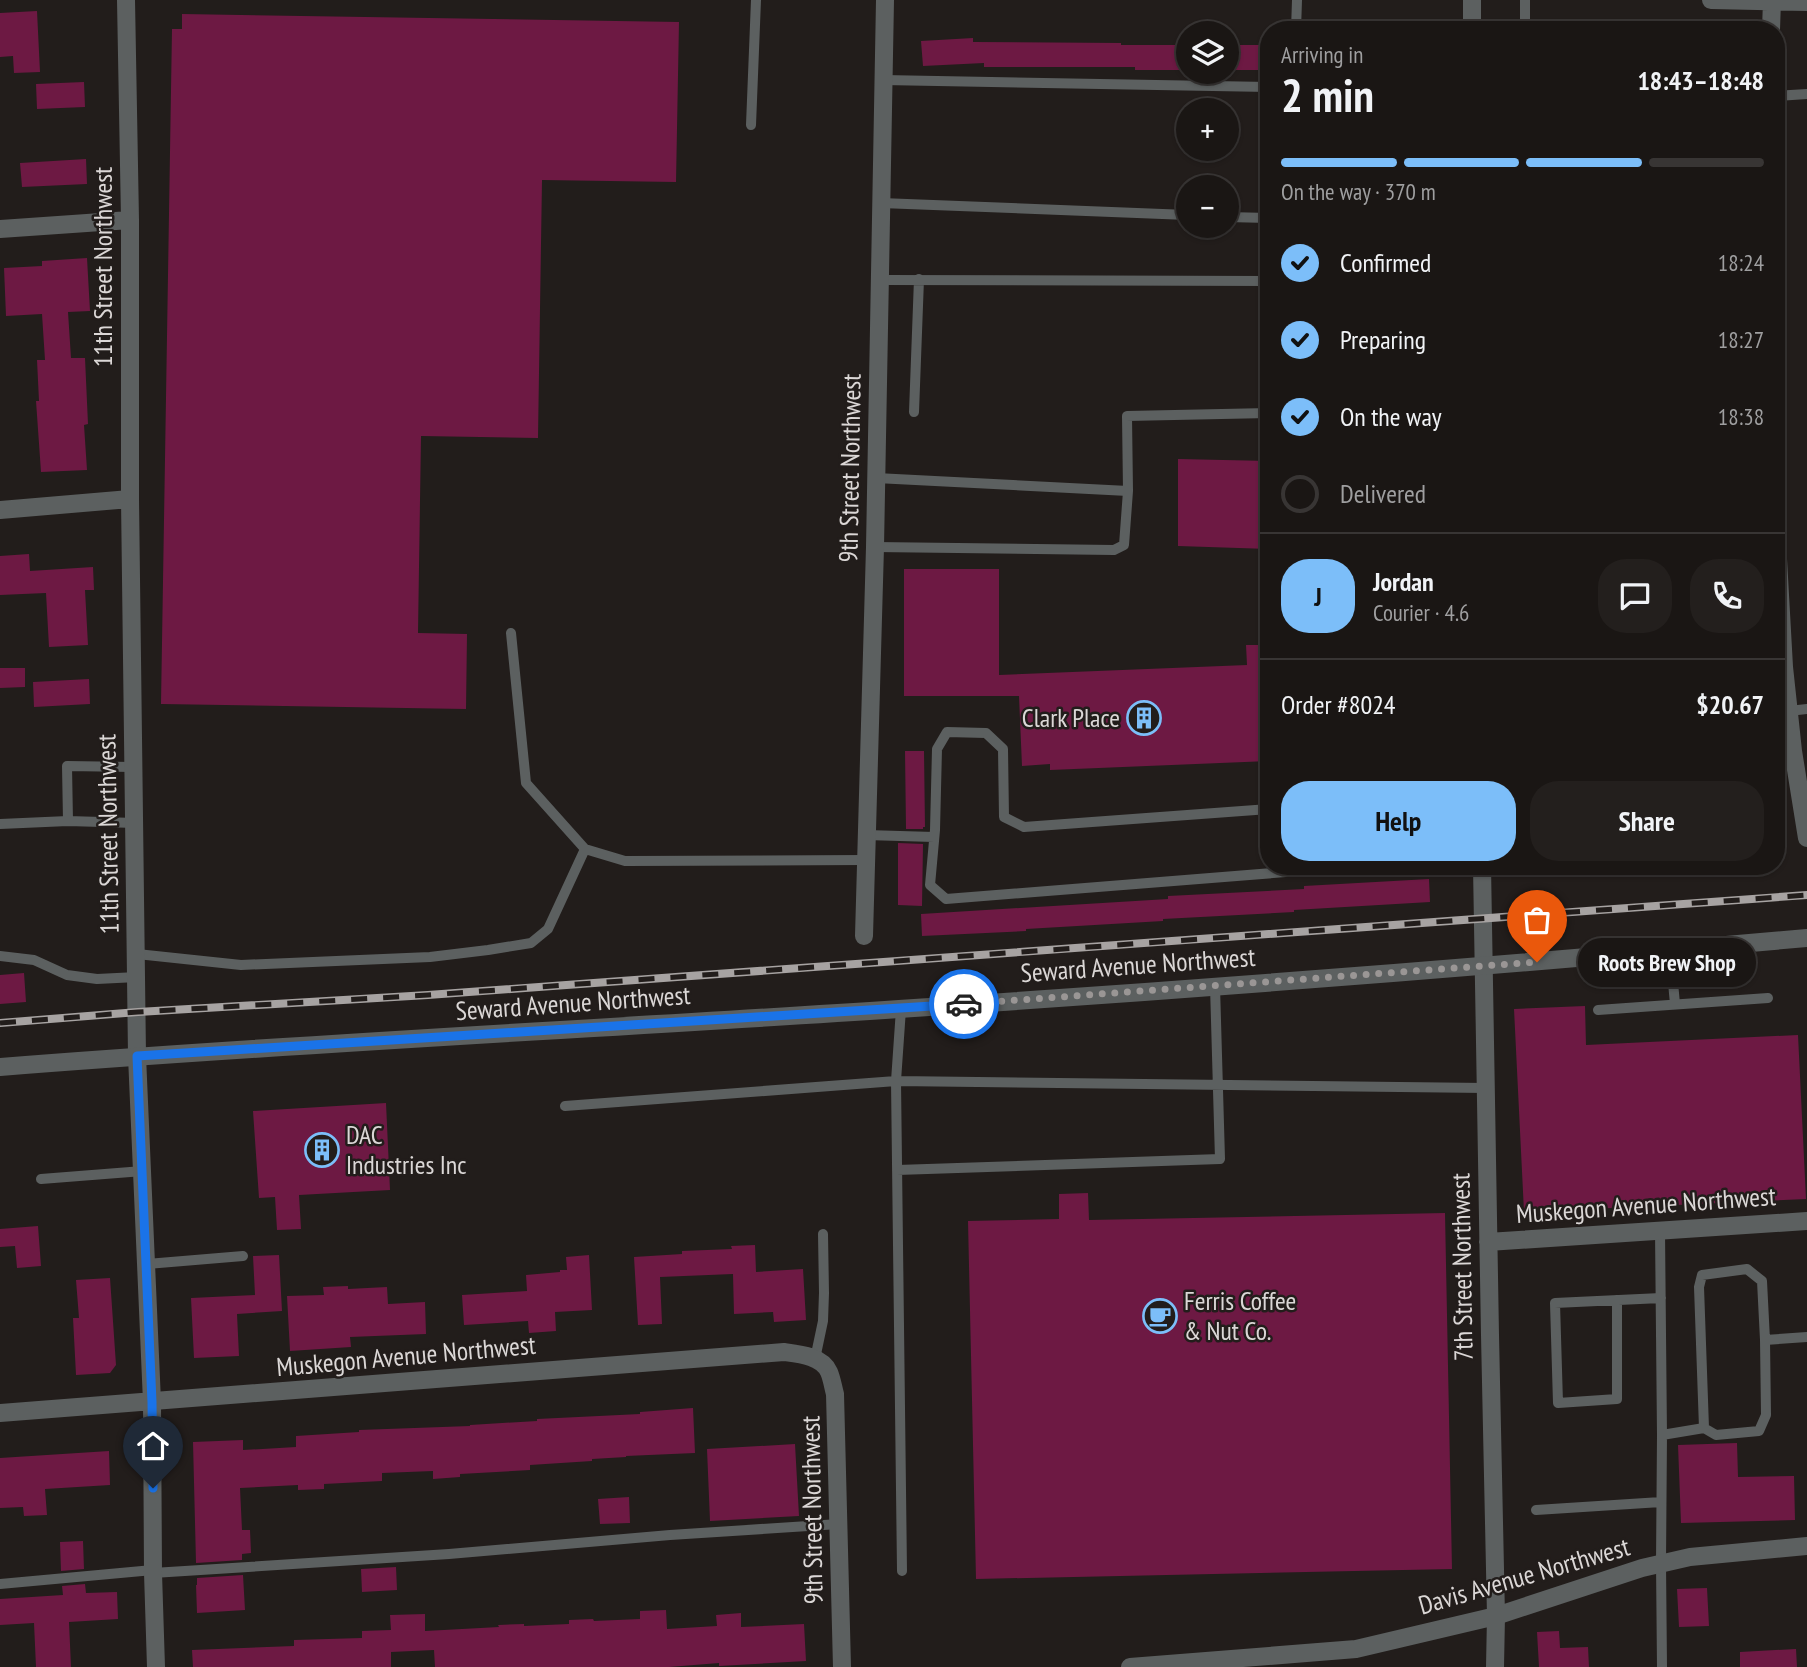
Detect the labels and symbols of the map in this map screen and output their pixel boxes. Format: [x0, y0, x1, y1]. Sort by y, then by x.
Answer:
street label: 11th Street Northwest [86, 167, 119, 367]
street label: 9th Street Northwest [831, 373, 868, 563]
building icon: Clark Place [1125, 699, 1163, 737]
place label: Clark Place [1022, 701, 1120, 734]
street label: 11th Street Northwest [89, 734, 126, 934]
pin [1507, 890, 1567, 962]
callout: Roots Brew Shop [1579, 937, 1758, 986]
street label: Seward Avenue Northwest [1019, 940, 1256, 989]
courier [929, 969, 999, 1039]
street label: Seward Avenue Northwest [454, 978, 691, 1027]
place label: DAC Industries Inc [346, 1118, 466, 1181]
building icon: DAC Industries Inc [303, 1131, 341, 1169]
street label: 7th Street Northwest [1443, 1173, 1480, 1361]
street label: Muskegon Avenue Northwest [1515, 1179, 1777, 1230]
place label: Ferris Coffee & Nut Co. [1184, 1284, 1296, 1347]
cafe icon: Ferris Coffee & Nut Co. [1141, 1297, 1179, 1335]
street label: Muskegon Avenue Northwest [275, 1328, 537, 1383]
street label: 9th Street Northwest [793, 1415, 830, 1605]
pin [123, 1416, 183, 1488]
street label: Davis Avenue Northwest [1415, 1530, 1633, 1621]

